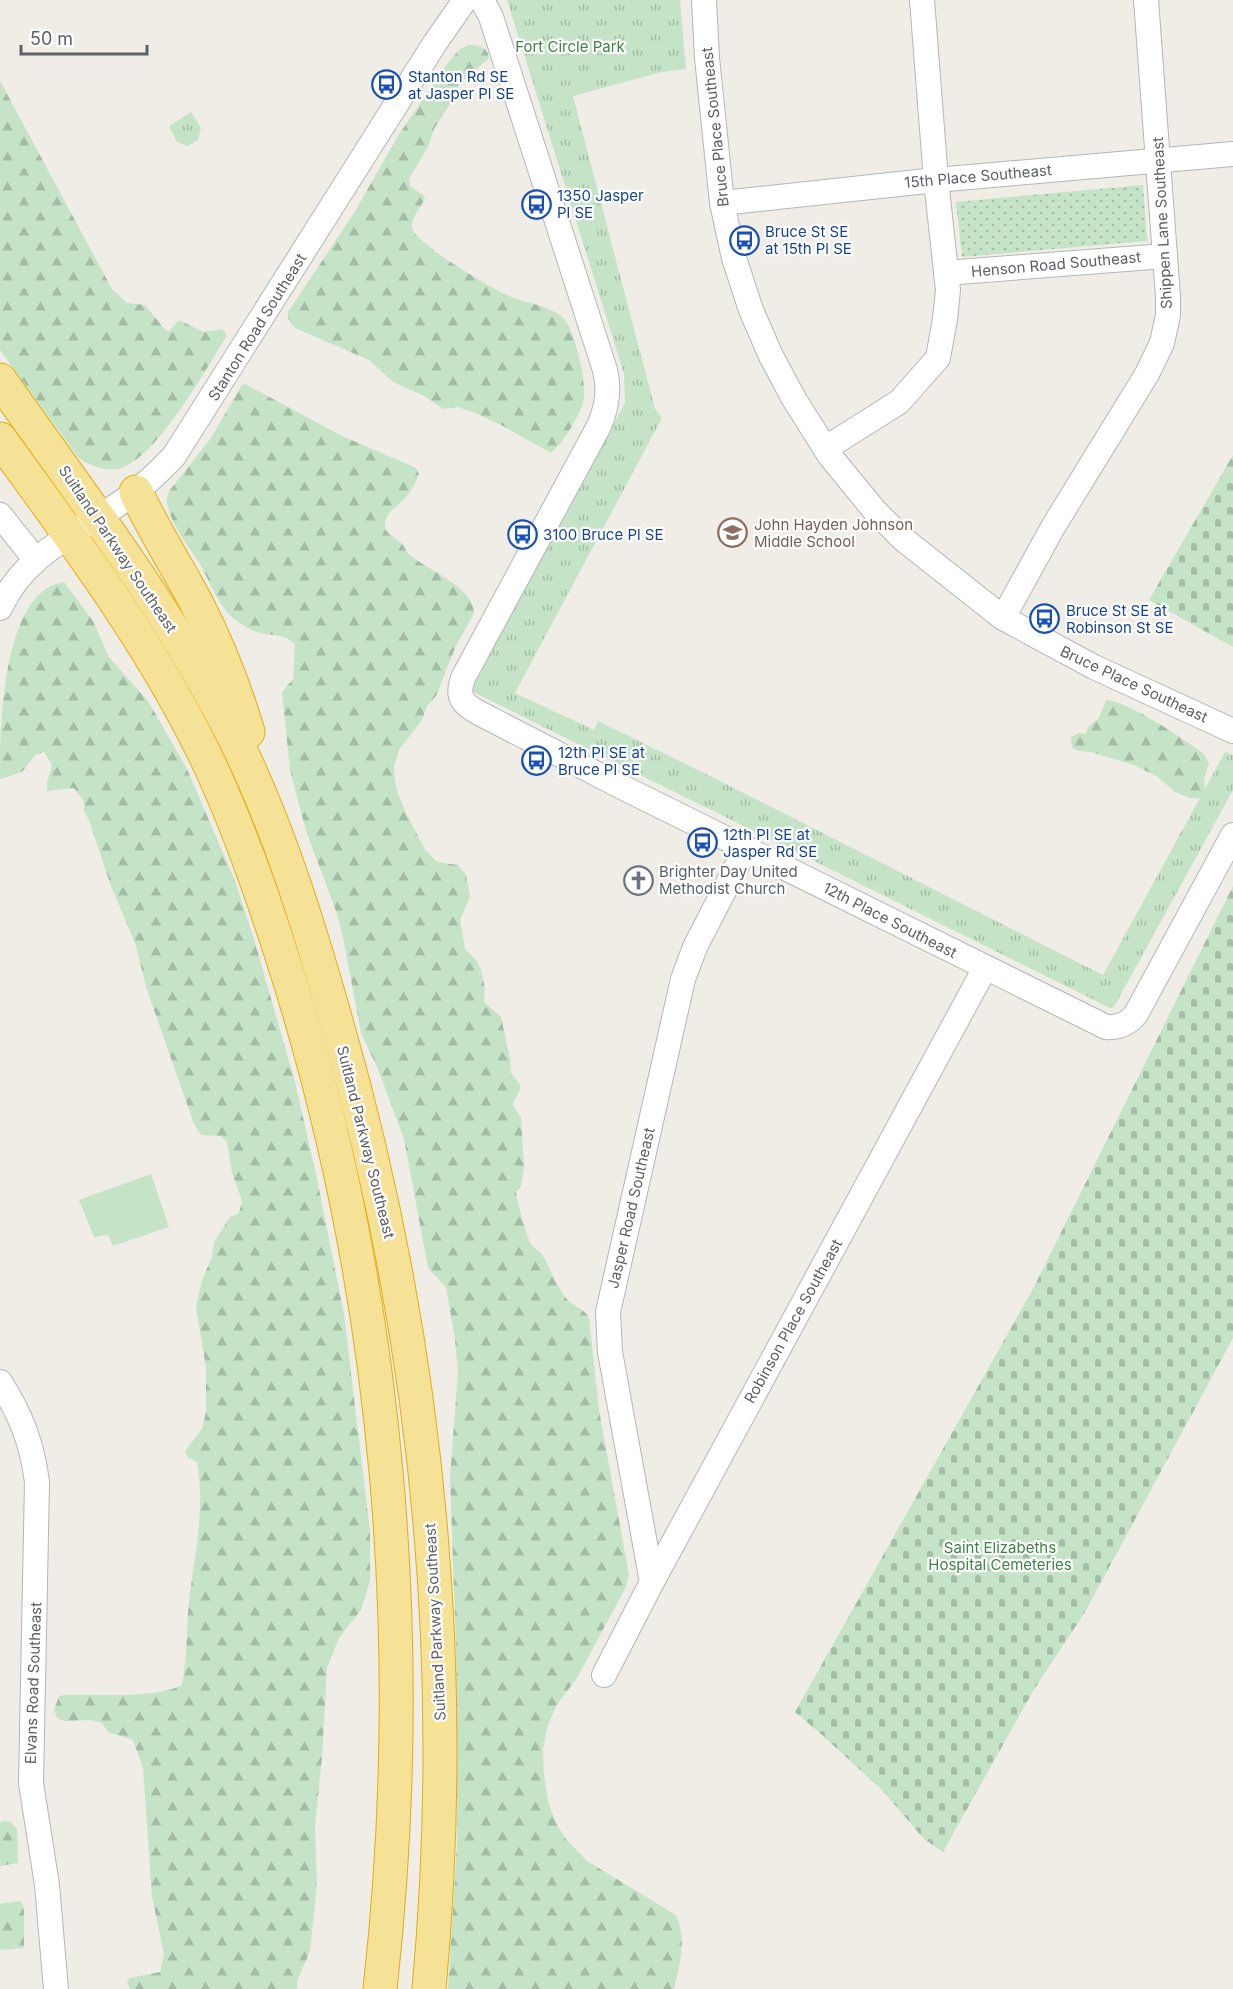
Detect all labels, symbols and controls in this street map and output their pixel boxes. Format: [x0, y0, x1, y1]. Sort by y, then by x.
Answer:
scale bar [21, 18, 147, 56]
text: 50 m [30, 28, 73, 49]
park label: Fort Circle Park [515, 37, 626, 56]
street label: Bruce Place Southeast [697, 46, 733, 208]
place label: Stanton Rd SE at Jasper Pl SE [408, 67, 514, 103]
bus stop icon: Stanton Rd SE at Jasper Pl SE [371, 69, 403, 101]
street label: Shippen Lane Southeast [1148, 136, 1176, 310]
street label: 15th Place Southeast [904, 160, 1053, 192]
place label: 1350 Jasper Pl SE [557, 186, 644, 222]
bus stop icon: 1350 Jasper Pl SE [520, 188, 552, 220]
place label: Bruce St SE at 15th Pl SE [765, 222, 852, 258]
bus stop icon: Bruce St SE at 15th Pl SE [728, 224, 760, 256]
street label: Henson Road Southeast [970, 247, 1142, 281]
street label: Stanton Road Southeast [204, 250, 310, 404]
street label: Suitland Parkway Southeast [55, 462, 181, 636]
place label: John Hayden Johnson Middle School [754, 515, 913, 551]
school or university icon: John Hayden Johnson Middle School [717, 517, 749, 549]
bus stop icon: 3100 Bruce Pl SE [506, 518, 538, 550]
place label: 3100 Bruce Pl SE [543, 525, 663, 544]
place label: Bruce St SE at Robinson St SE [1066, 601, 1174, 637]
bus stop icon: Bruce St SE at Robinson St SE [1029, 603, 1061, 635]
street label: Bruce Place Southeast [1057, 641, 1211, 727]
place label: 12th Pl SE at Bruce Pl SE [558, 743, 645, 779]
bus stop icon: 12th Pl SE at Bruce Pl SE [521, 745, 553, 777]
place label: 12th Pl SE at Jasper Rd SE [723, 825, 817, 861]
bus stop icon: 12th Pl SE at Jasper Rd SE [686, 827, 718, 859]
place label: Brighter Day United Methodist Church [659, 862, 798, 898]
church icon: Brighter Day United Methodist Church [622, 864, 654, 896]
street label: 12th Place Southeast [820, 878, 960, 962]
street label: Suitland Parkway Southeast [333, 1044, 399, 1240]
street label: Jasper Road Southeast [603, 1126, 659, 1290]
street label: Robinson Place Southeast [740, 1236, 846, 1406]
street label: Suitland Parkway Southeast [420, 1523, 450, 1721]
park label: Saint Elizabeths Hospital Cemeteries [928, 1538, 1072, 1574]
street label: Elvans Road Southeast [21, 1601, 45, 1764]

